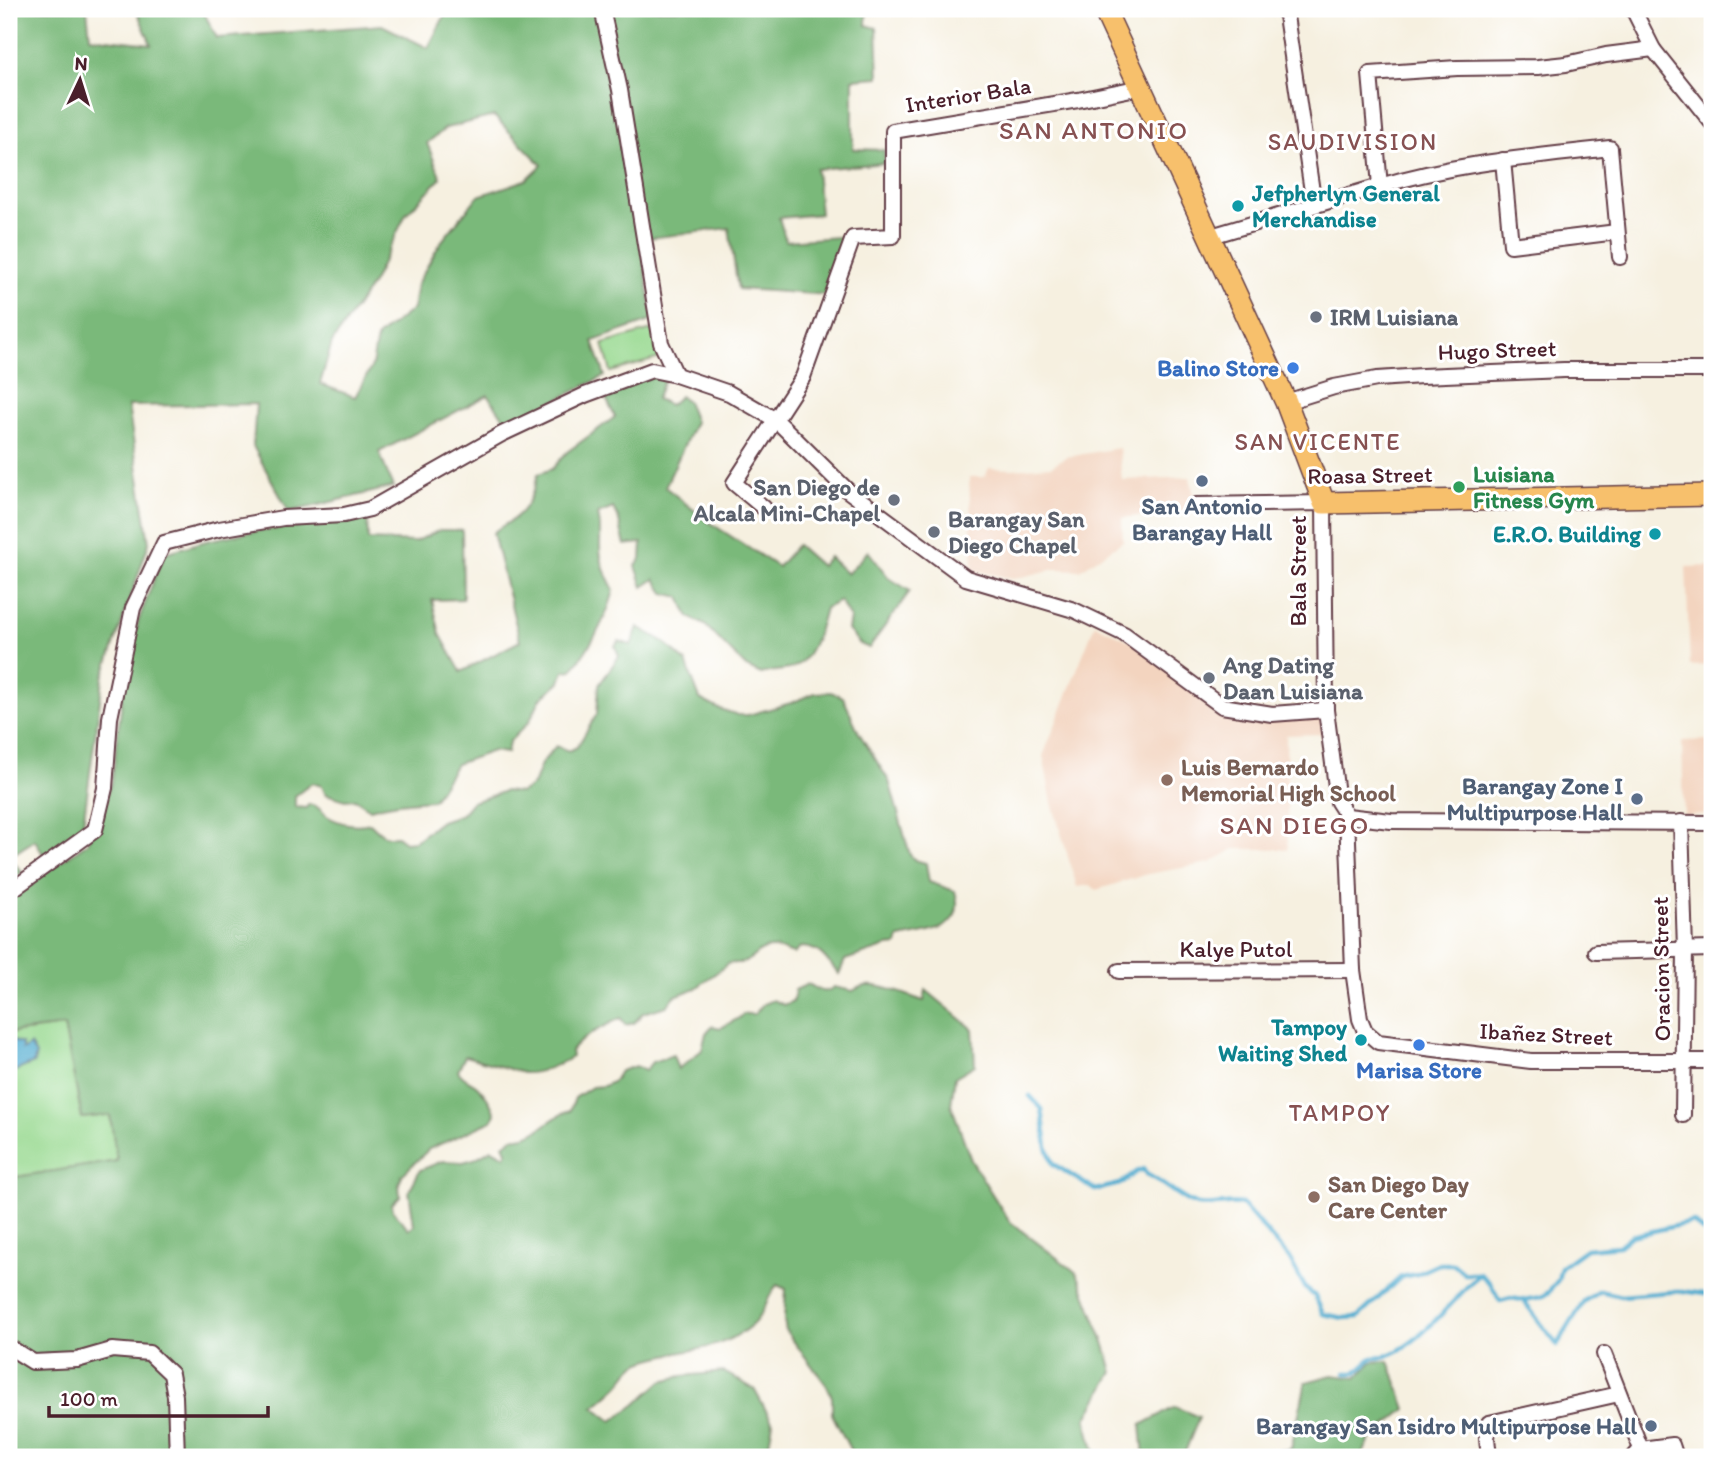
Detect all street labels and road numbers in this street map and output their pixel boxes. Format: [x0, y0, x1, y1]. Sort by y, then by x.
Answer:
street label: Interior Bala [903, 71, 1033, 119]
street label: Hugo Street [1437, 334, 1557, 366]
street label: Roasa Street [1307, 460, 1433, 490]
street label: Bala Street [1284, 515, 1312, 627]
street label: Oracion Street [1646, 896, 1676, 1042]
street label: Kalye Putol [1180, 935, 1293, 963]
street label: Ibañez Street [1479, 1017, 1614, 1051]

